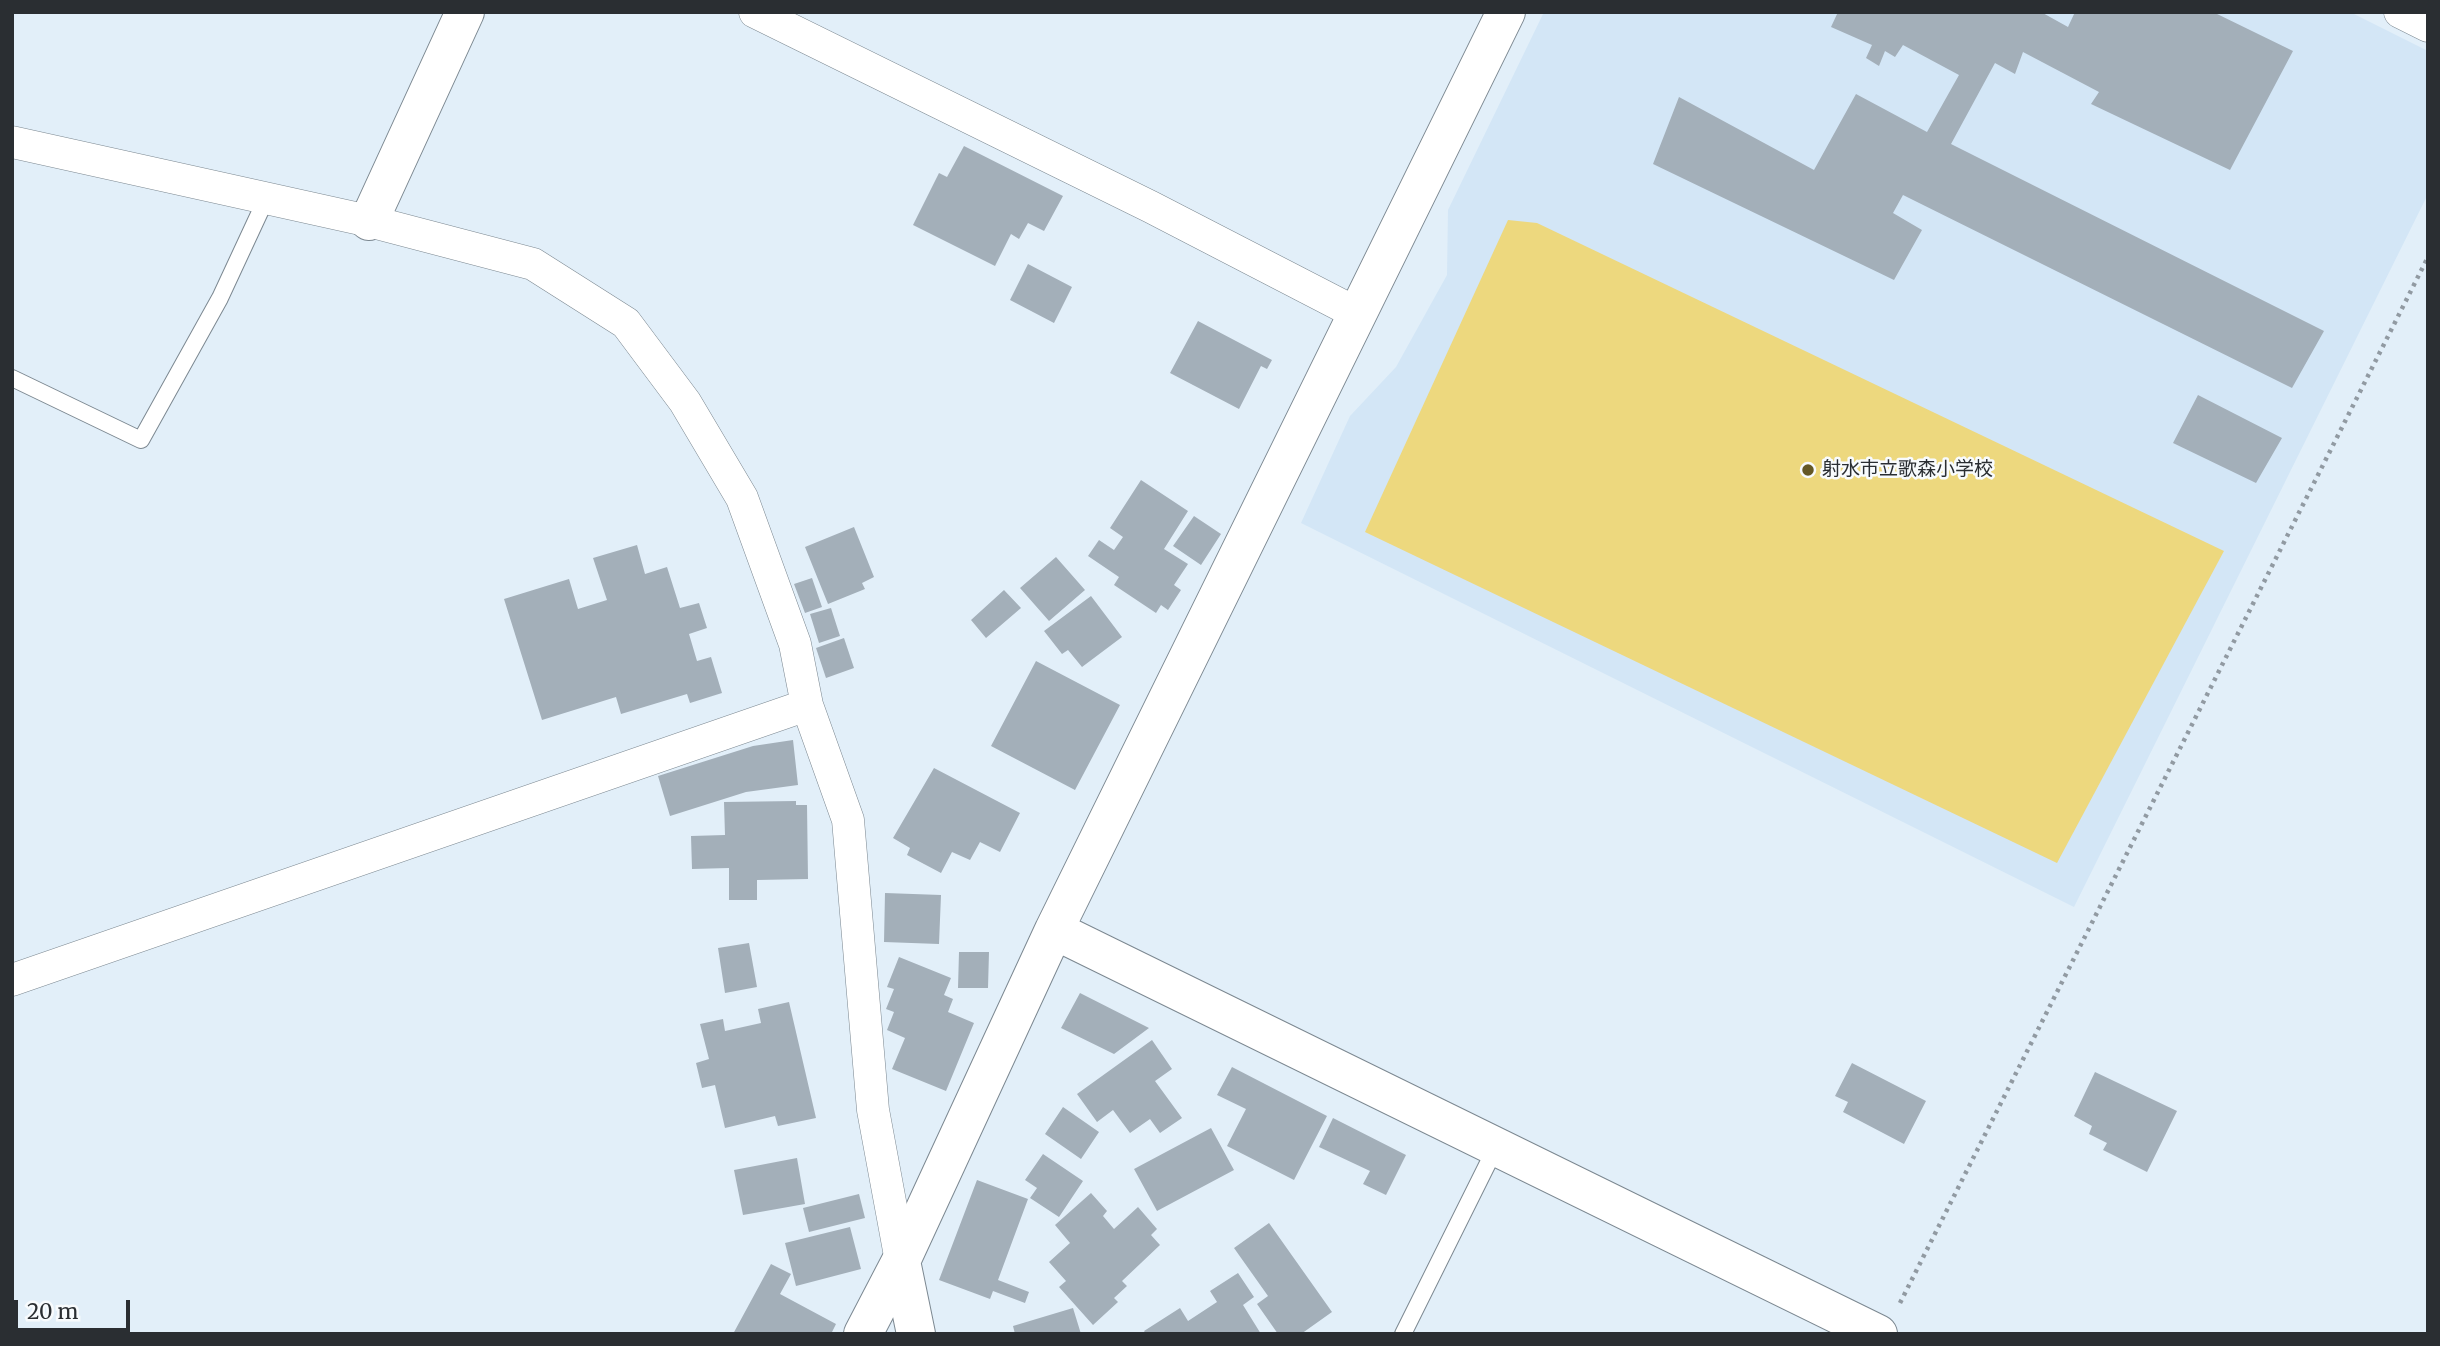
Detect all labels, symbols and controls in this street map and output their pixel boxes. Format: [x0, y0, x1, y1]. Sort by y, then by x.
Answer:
place label: 射水市立歌森小学校 [1822, 459, 1993, 481]
marker: 射水市立歌森小学校 [1800, 462, 1816, 478]
scale bar [18, 1286, 133, 1330]
text: 20 m [27, 1298, 78, 1325]

